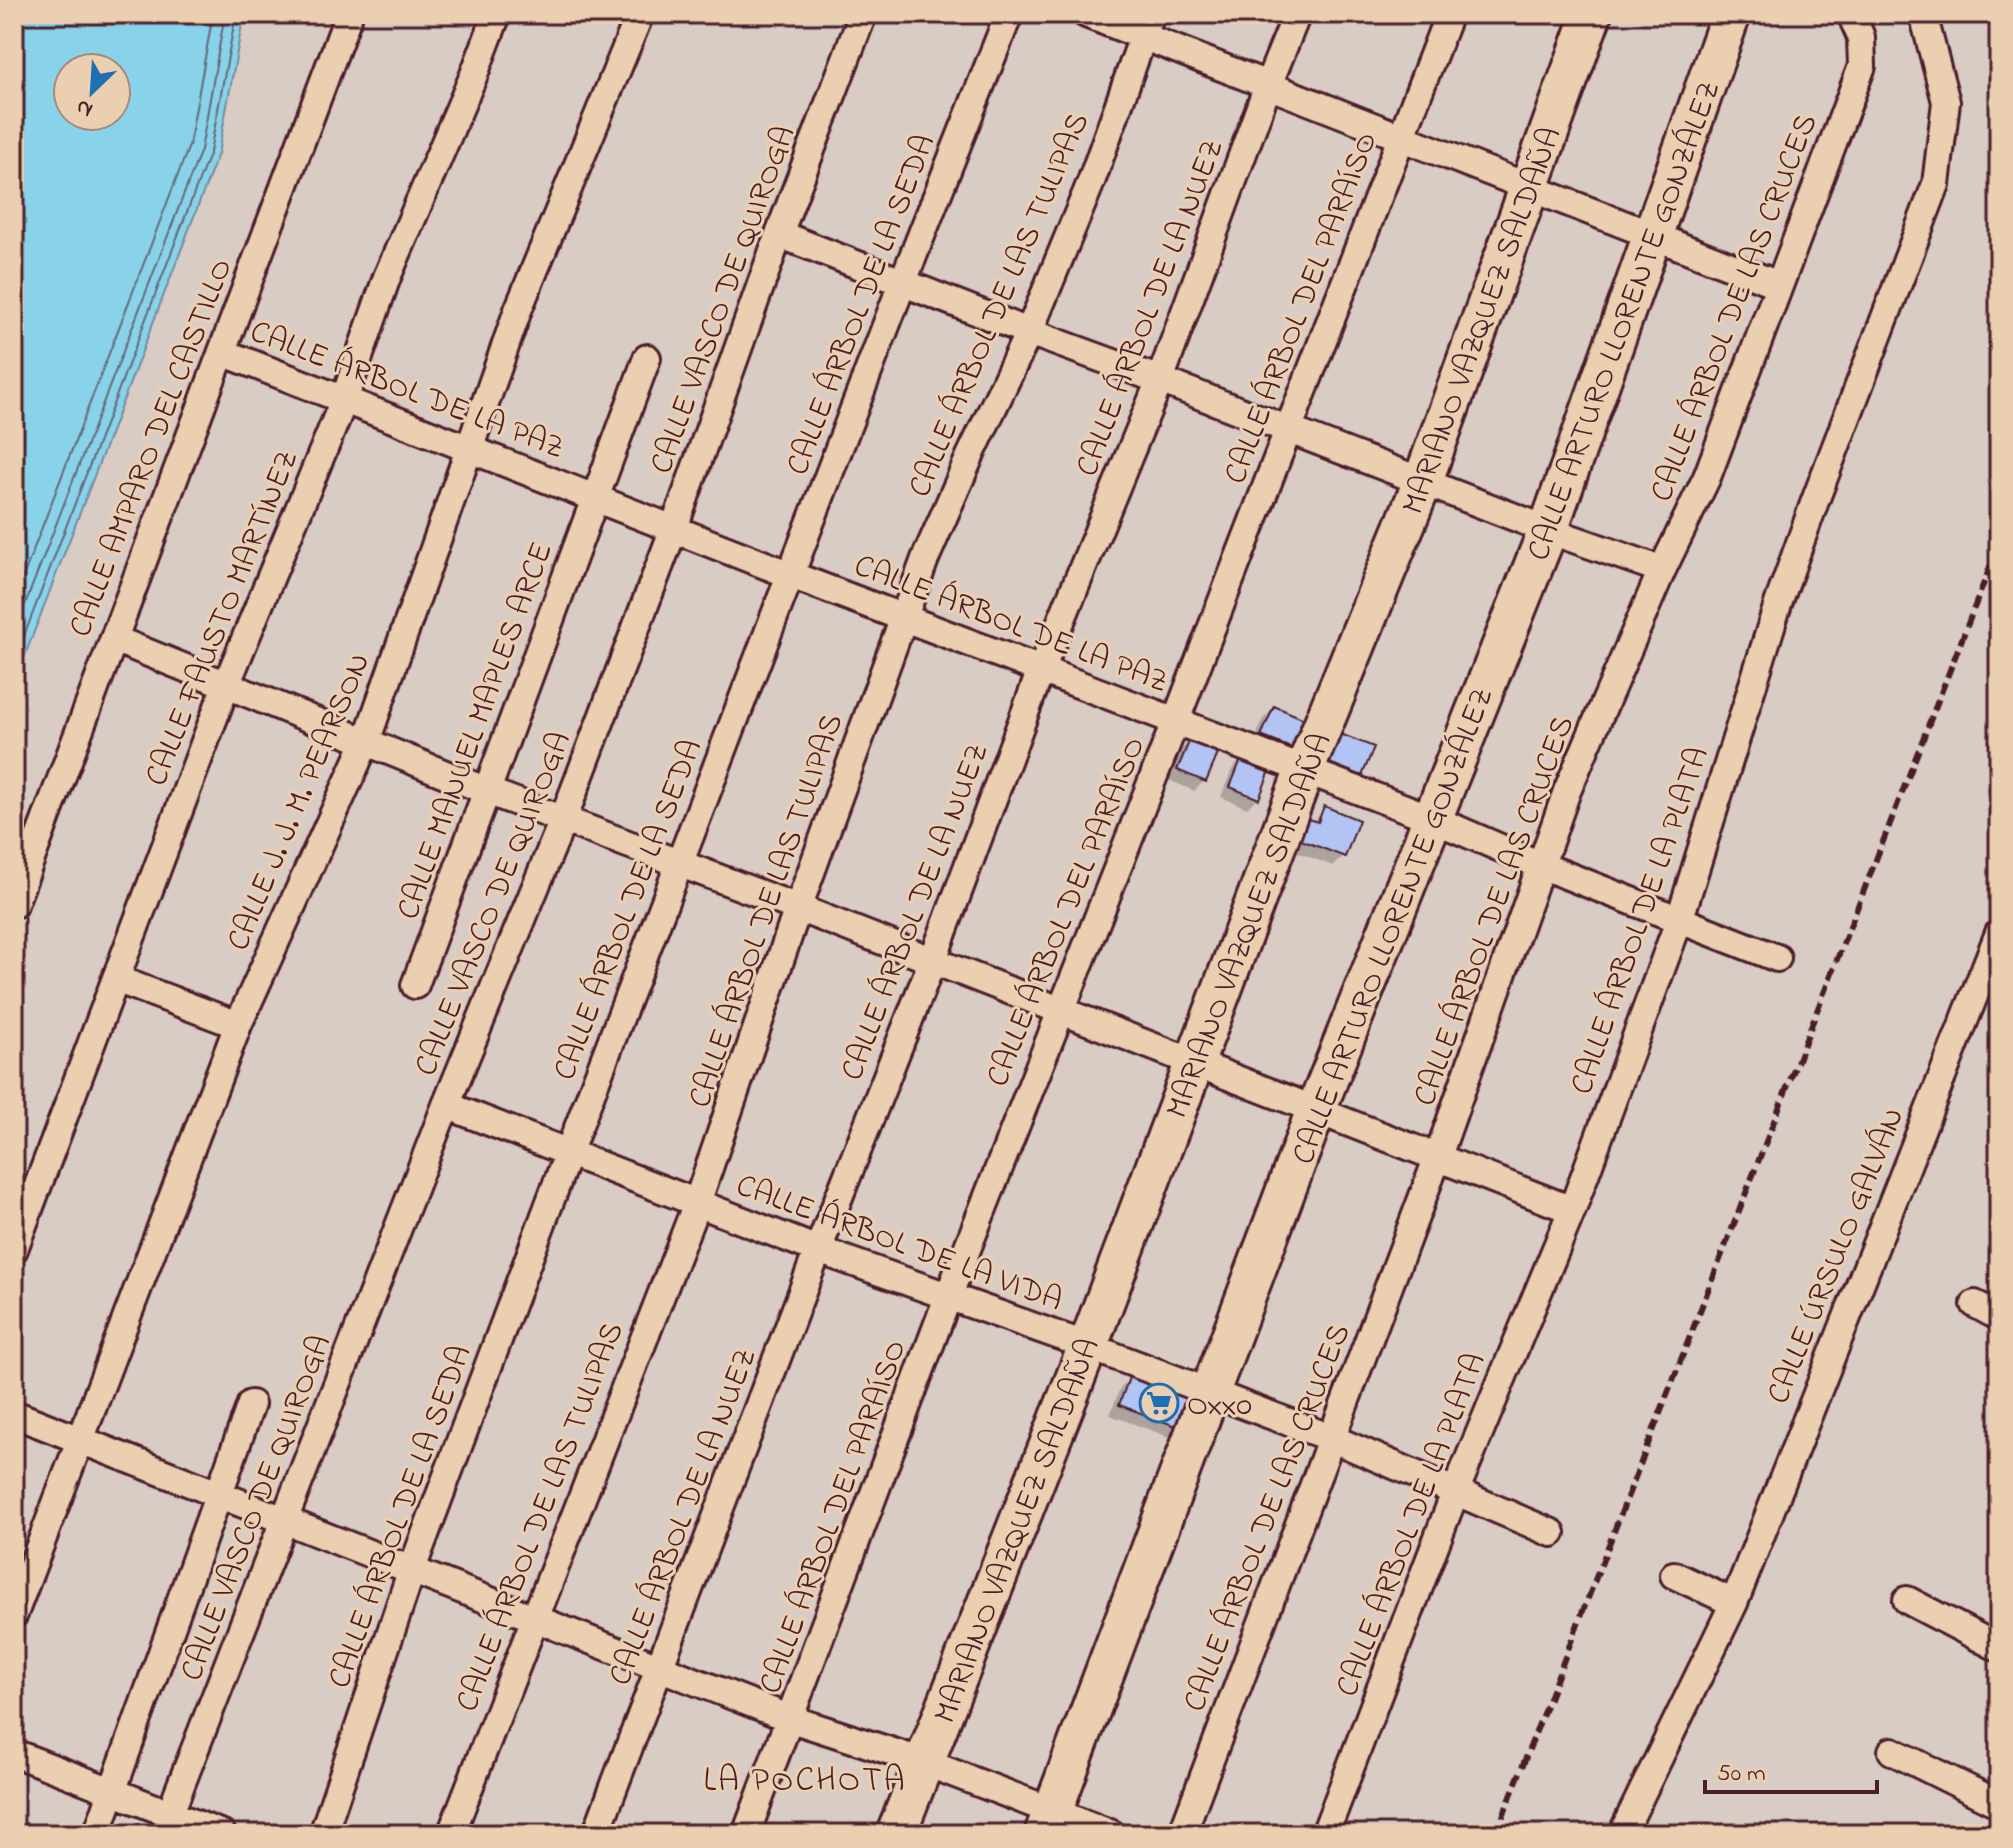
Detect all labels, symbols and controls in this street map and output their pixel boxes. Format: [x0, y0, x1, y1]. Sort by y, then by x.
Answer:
north arrow [52, 52, 132, 132]
street label: CALLE ARTURO LLORENTE GONZÁLEZ [1516, 75, 1734, 568]
text: N [71, 90, 98, 125]
street label: CALLE ÁRBOL DE LAS TULIPAS [898, 106, 1103, 505]
street label: CALLE ÁRBOL DE LAS CRUCES [1639, 107, 1831, 509]
street label: CALLE VASCO DE QUIROGA [639, 120, 809, 481]
street label: MARIANO VAZQUEZ SALDAÑA [1391, 121, 1575, 522]
street label: CALLE ÁRBOL DEL PARAÍSO [1213, 125, 1391, 491]
street label: CALLE ÁRBOL DE LA SEDA [776, 128, 949, 483]
street label: CALLE ÁRBOL DE LA NUEZ [1065, 133, 1237, 484]
street label: CALLE AMPARO DEL CASTILLO [58, 252, 246, 644]
street label: CALLE ÁRBOL DE LA PAZ [243, 310, 571, 473]
street label: CALLE FAUSTO MARTÍNEZ [134, 443, 312, 793]
street label: CALLE MANUEL MAPLES ARCE [386, 536, 567, 927]
street label: CALLE ÁRBOL DE LA PAZ [847, 544, 1175, 707]
street label: CALLE J. J. M. PEARSON [216, 646, 384, 958]
street label: CALLE ARTURO LLORENTE GONZÁLEZ [1281, 681, 1507, 1172]
street label: CALLE ÁRBOL DE LAS TULIPAS [678, 708, 857, 1114]
street label: CALLE ÁRBOL DE LAS CRUCES [1403, 710, 1588, 1113]
street label: CALLE VASCO DE QUIROGA [404, 725, 585, 1083]
street label: MARIANO VAZQUEZ SALDAÑA [1155, 727, 1346, 1126]
street label: CALLE ÁRBOL DEL PARAÍSO [975, 730, 1159, 1094]
street label: CALLE ÁRBOL DE LA SEDA [543, 733, 716, 1088]
street label: CALLE ÁRBOL DE LA NUEZ [830, 737, 1002, 1088]
street label: CALLE ÁRBOL DE LA PLATA [1560, 741, 1723, 1101]
street label: CALLE ÚRSULO GALVÁN [1756, 1101, 1918, 1412]
street label: CALLE ÁRBOL DE LA VIDA [729, 1163, 1069, 1325]
street label: CALLE ÁRBOL DE LAS TULIPAS [445, 1316, 637, 1719]
street label: CALLE ÁRBOL DE LAS CRUCES [1172, 1317, 1364, 1719]
street label: CALLE VASCO DE QUIROGA [170, 1328, 345, 1688]
street label: MARIANO VAZQUEZ SALDAÑA [923, 1332, 1114, 1731]
street label: CALLE ÁRBOL DEL PARAÍSO [748, 1334, 920, 1701]
street label: CALLE ÁRBOL DE LA SEDA [317, 1339, 485, 1695]
street label: CALLE ÁRBOL DE LA NUEZ [598, 1342, 770, 1693]
street label: CALLE ÁRBOL DE LA PLATA [1325, 1347, 1500, 1704]
supermarket icon: Oxxo [1138, 1382, 1180, 1424]
place label: Oxxo [1187, 1383, 1252, 1430]
scale bar [1705, 1744, 1877, 1794]
district label: LA POCHOTA [703, 1757, 907, 1807]
text: 50 m [1717, 1757, 1766, 1792]

